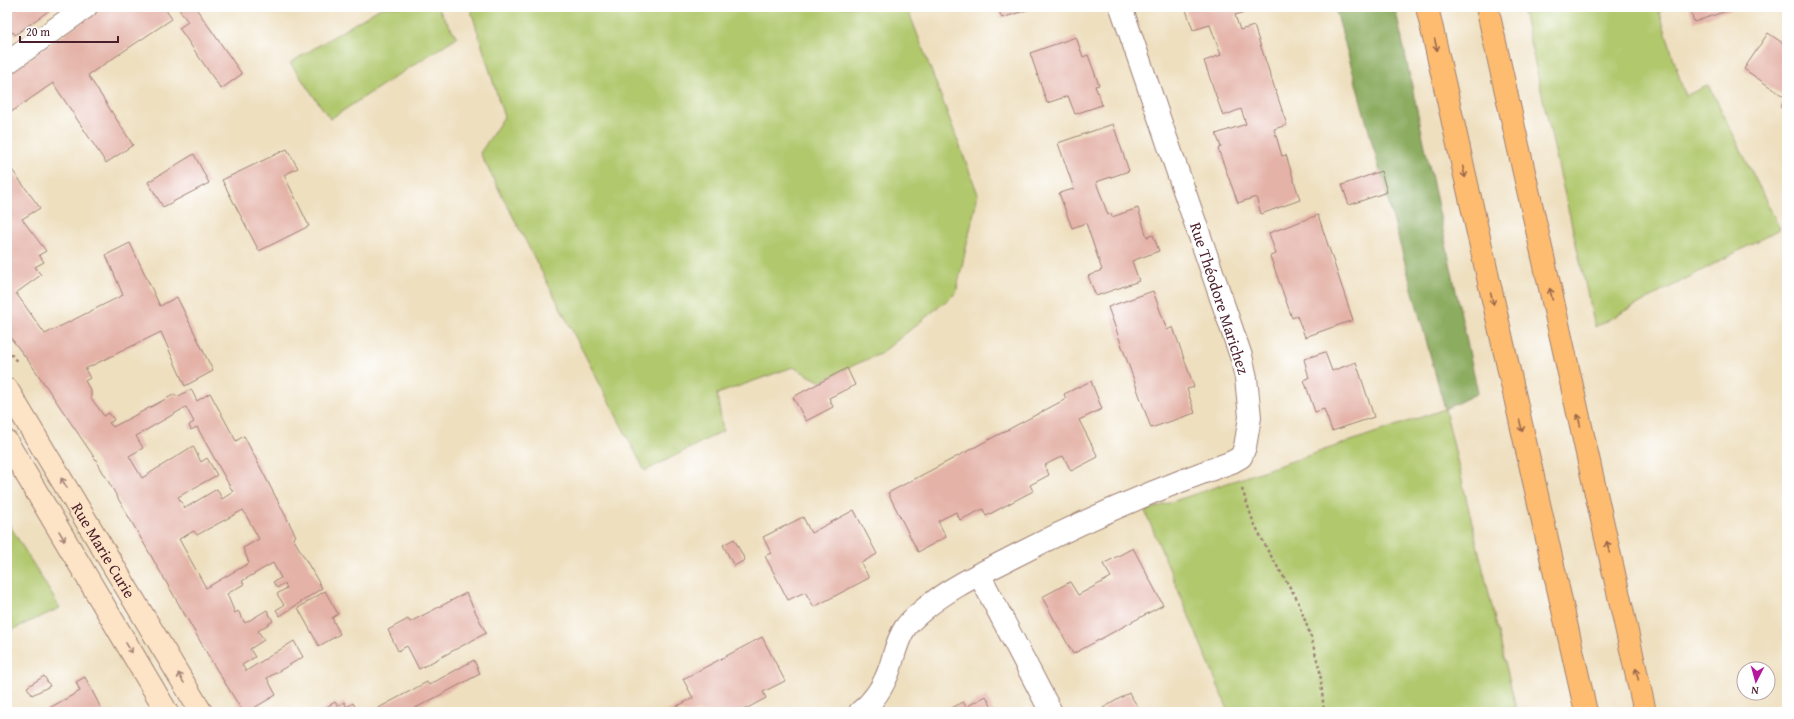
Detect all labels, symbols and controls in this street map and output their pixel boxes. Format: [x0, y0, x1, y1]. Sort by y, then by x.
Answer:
scale bar [20, 18, 118, 44]
text: 20 m [26, 23, 50, 40]
one-way arrow [1432, 38, 1440, 51]
one-way arrow [1461, 165, 1468, 178]
street label: Rue Théodore Marichez [1184, 219, 1256, 377]
one-way arrow [1546, 287, 1554, 300]
one-way arrow [1489, 292, 1497, 305]
one-way arrow [1575, 414, 1583, 427]
one-way arrow [1517, 419, 1525, 432]
one-way arrow [60, 477, 68, 489]
street label: Rue Marie Curie [66, 498, 142, 603]
one-way arrow [59, 530, 67, 542]
one-way arrow [1603, 541, 1611, 554]
one-way arrow [125, 642, 133, 654]
north arrow [1736, 661, 1776, 701]
one-way arrow [1632, 668, 1640, 681]
one-way arrow [176, 672, 184, 684]
text: N [1750, 683, 1759, 699]

